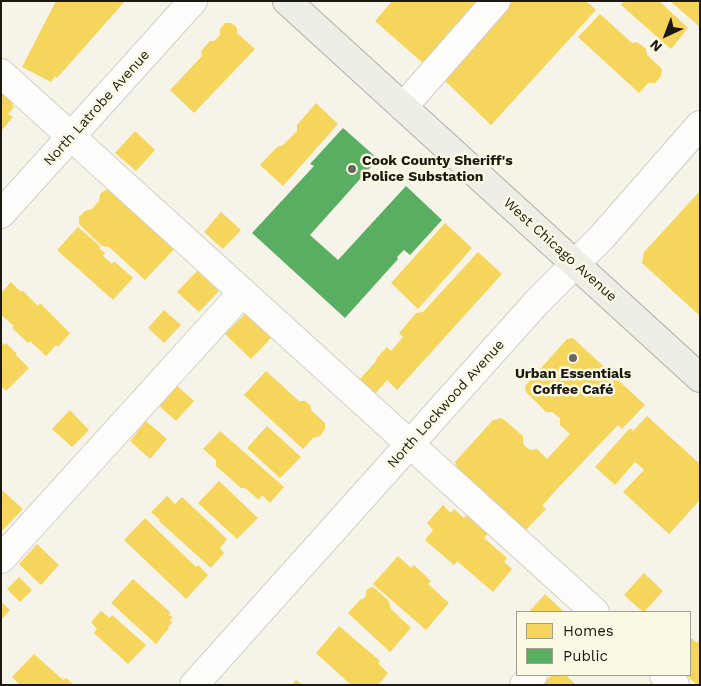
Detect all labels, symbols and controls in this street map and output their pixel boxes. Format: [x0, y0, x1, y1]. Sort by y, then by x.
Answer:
north arrow [641, 10, 691, 60]
text: N [647, 37, 665, 55]
street label: North Latrobe Avenue [41, 47, 153, 169]
place label: Cook County Sheriff's Police Substation [362, 153, 513, 186]
marker: Cook County Sheriff's Police Substation [346, 163, 358, 175]
street label: West Chicago Avenue [500, 195, 620, 305]
street label: North Lockwood Avenue [384, 336, 508, 472]
marker: Urban Essentials Coffee Café [567, 352, 579, 364]
place label: Urban Essentials Coffee Café [515, 366, 631, 398]
legend [516, 611, 691, 676]
text: Homes [563, 622, 614, 640]
text: Public [563, 647, 608, 665]

